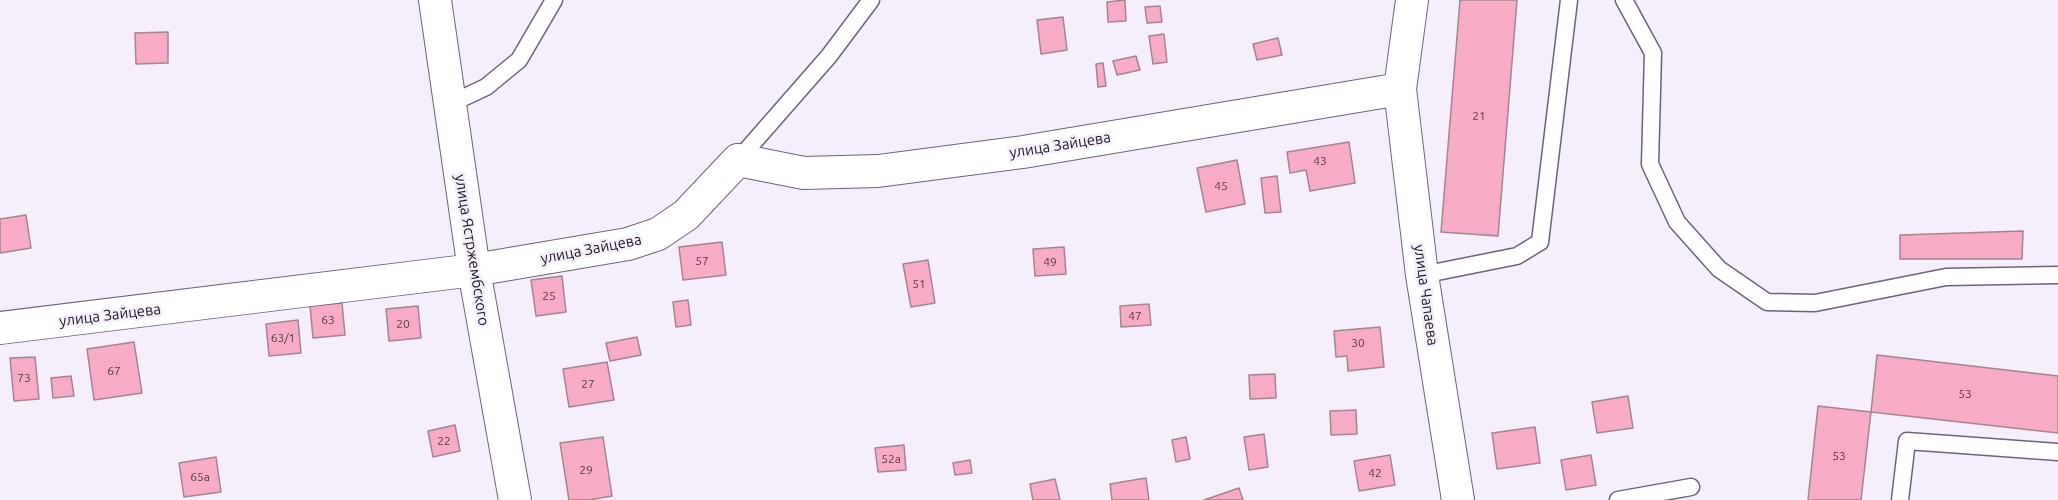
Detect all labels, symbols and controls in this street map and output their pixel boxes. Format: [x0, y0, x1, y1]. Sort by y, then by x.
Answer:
house number: 21 [1472, 109, 1486, 123]
street label: улица Зайцева [1008, 128, 1112, 162]
house number: 43 [1313, 154, 1327, 168]
street label: улица Ястржембского [451, 173, 493, 327]
house number: 45 [1214, 179, 1228, 193]
street label: улица Зайцева [539, 230, 643, 268]
street label: улица Чапаева [1410, 243, 1442, 347]
house number: 57 [695, 254, 709, 268]
house number: 49 [1043, 255, 1057, 269]
house number: 51 [912, 277, 926, 291]
house number: 25 [542, 289, 556, 303]
street label: улица Зайцева [58, 300, 162, 330]
house number: 47 [1128, 309, 1142, 323]
house number: 63 [321, 313, 335, 327]
house number: 20 [396, 317, 410, 331]
house number: 63/1 [271, 331, 295, 345]
house number: 30 [1351, 336, 1365, 350]
house number: 67 [107, 364, 121, 378]
house number: 73 [17, 371, 31, 385]
house number: 27 [581, 377, 595, 391]
house number: 53 [1958, 387, 1972, 401]
house number: 22 [437, 434, 451, 448]
house number: 53 [1832, 449, 1846, 463]
house number: 52а [881, 452, 901, 466]
house number: 29 [579, 463, 593, 477]
house number: 42 [1368, 466, 1382, 480]
house number: 65а [190, 470, 210, 484]

